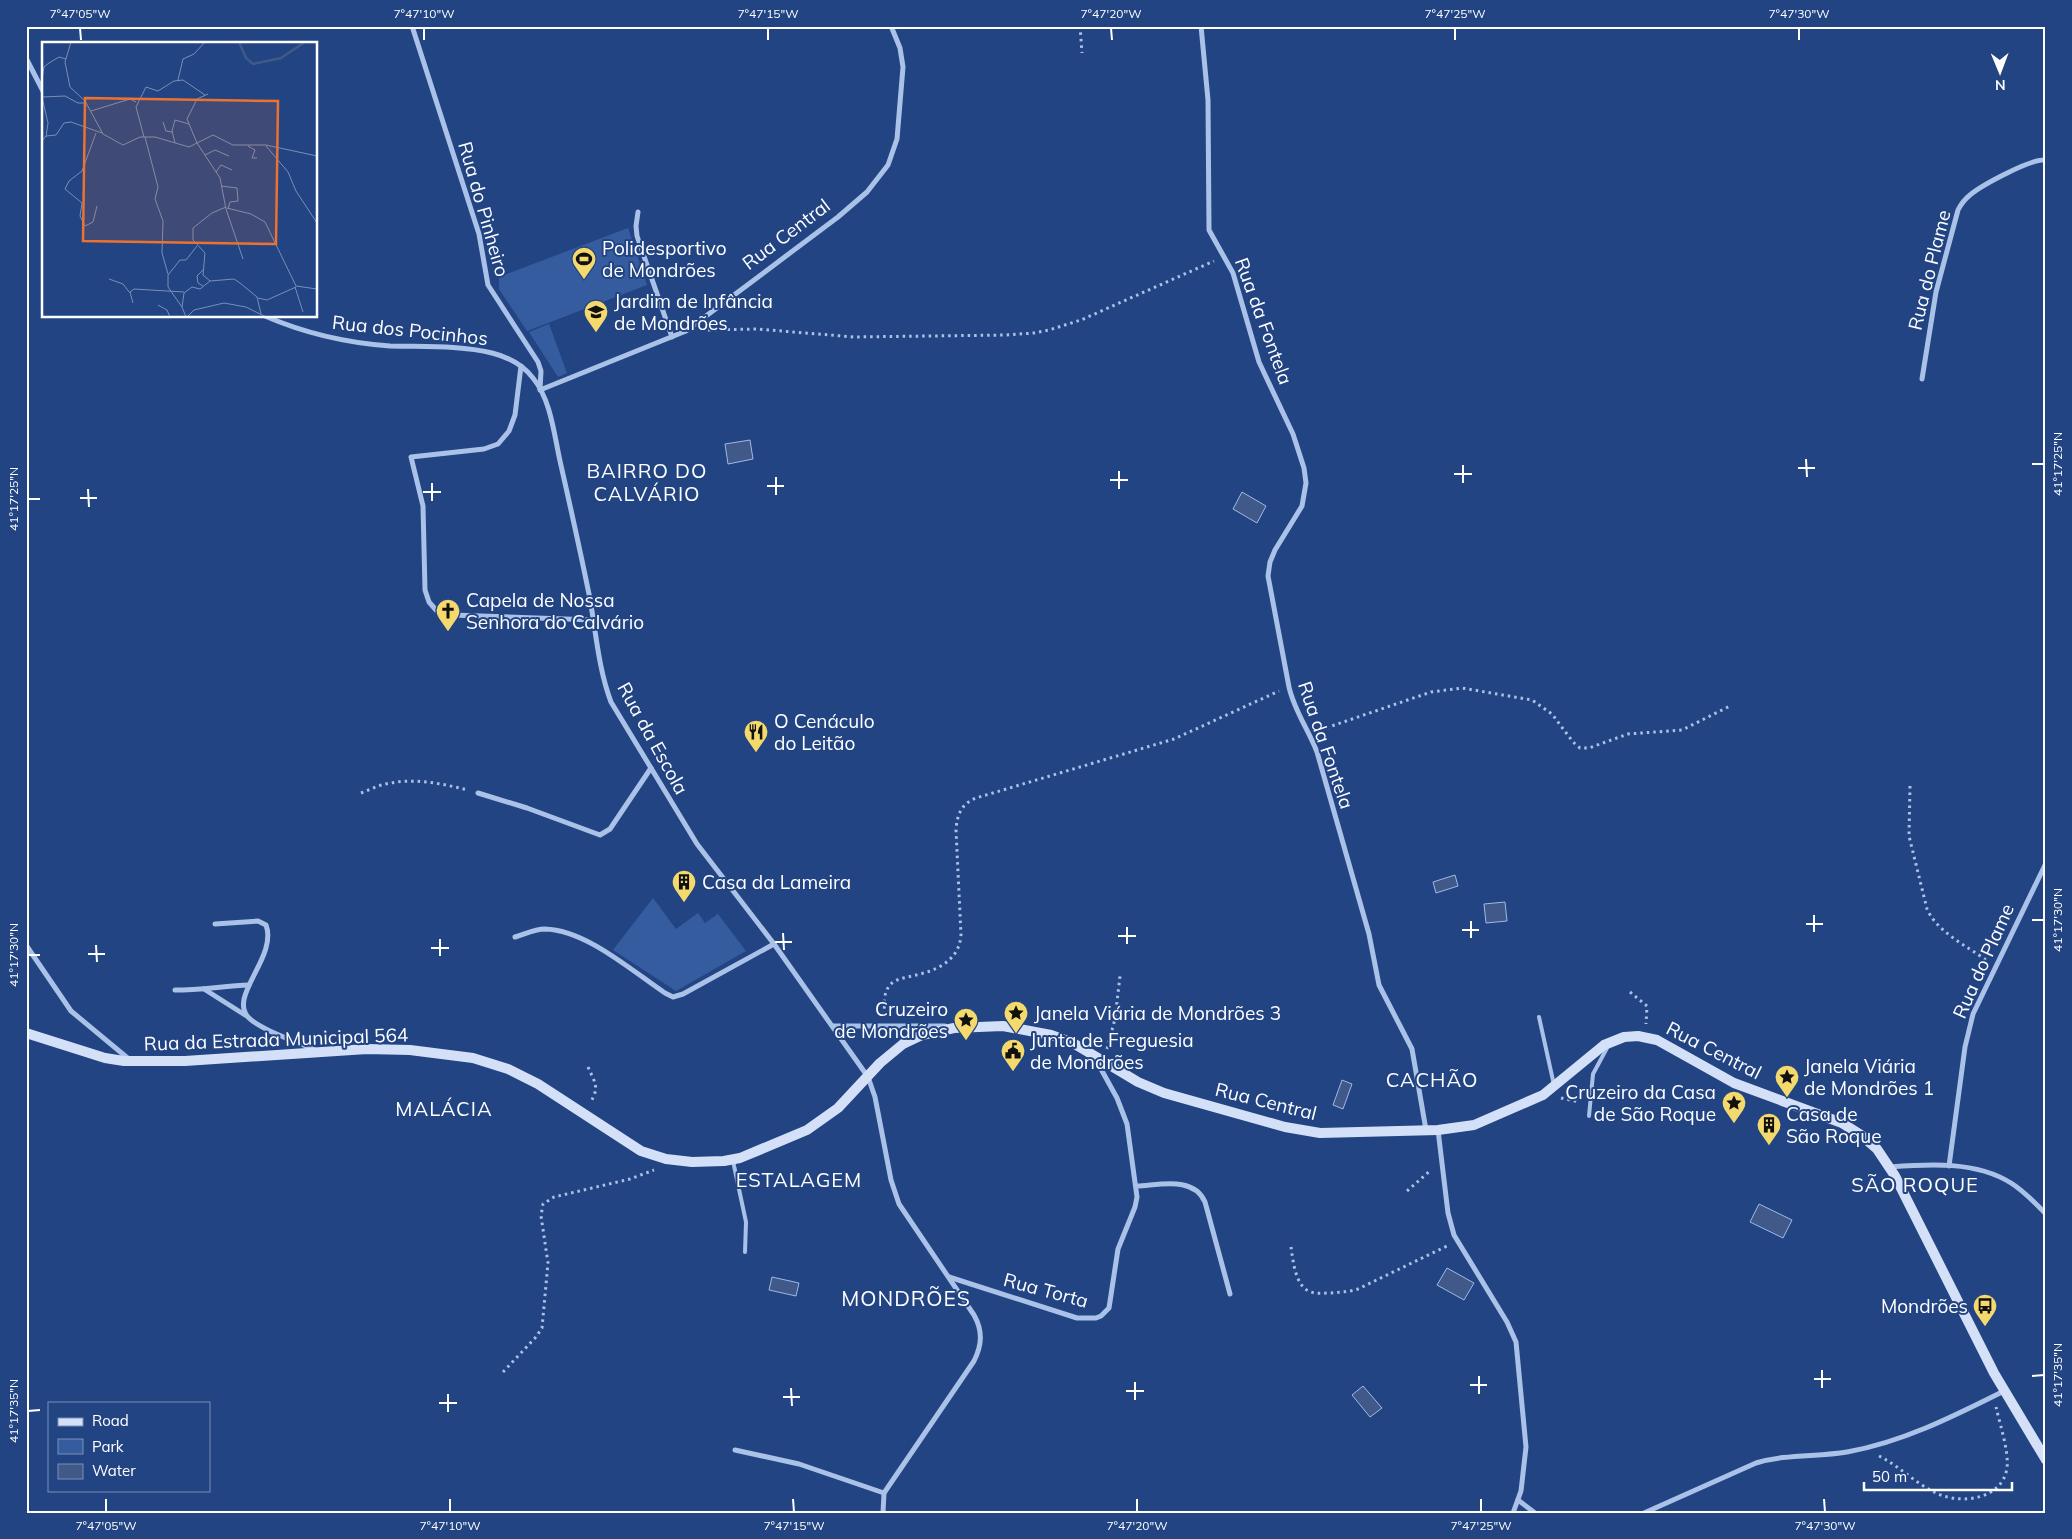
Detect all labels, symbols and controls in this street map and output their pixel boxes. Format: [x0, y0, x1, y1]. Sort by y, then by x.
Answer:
text: 7°47'05"W [49, 6, 111, 21]
text: 7°47'10"W [393, 6, 455, 21]
text: 7°47'15"W [737, 6, 799, 21]
text: 7°47'20"W [1080, 6, 1142, 21]
text: 7°47'25"W [1424, 6, 1486, 21]
text: 7°47'30"W [1768, 6, 1830, 21]
inset map [42, 42, 318, 318]
north arrow [1974, 48, 2024, 98]
text: N [1995, 76, 2006, 94]
street label: Rua do Pinheiro [453, 139, 515, 279]
street label: Rua Central [737, 193, 835, 275]
street label: Rua do Plame [1902, 207, 1956, 333]
place label: Polidesportivo de Mondrões [602, 236, 727, 282]
sports icon: Polidesportivo de Mondrões [571, 246, 597, 280]
street label: Rua da Fontela [1230, 254, 1298, 388]
place label: Jardim de Infância de Mondrões [614, 289, 773, 335]
school or university icon: Jardim de Infância de Mondrões [583, 299, 609, 333]
street label: Rua dos Pocinhos [331, 310, 489, 350]
text: 41°17'25"N [2050, 432, 2065, 496]
district label: BAIRRO DO CALVÁRIO [587, 458, 707, 506]
text: 41°17'25"N [6, 467, 21, 531]
place label: Capela de Nossa Senhora do Calvário [466, 588, 644, 634]
church icon: Capela de Nossa Senhora do Calvário [435, 598, 461, 632]
street label: Rua da Escola [612, 678, 694, 798]
street label: Rua da Fontela [1293, 678, 1359, 812]
place label: O Cenáculo do Leitão [774, 709, 875, 755]
restaurant icon: O Cenáculo do Leitão [743, 719, 769, 753]
building icon: Casa da Lameira [671, 869, 697, 903]
place label: Casa da Lameira [702, 870, 851, 894]
text: 41°17'30"N [2050, 888, 2065, 952]
street label: Rua do Plame [1947, 900, 2019, 1022]
text: 41°17'30"N [6, 923, 21, 987]
place label: Cruzeiro de Mondrões [834, 997, 948, 1043]
place icon: Janela Viária de Mondrões 3 [1003, 1000, 1029, 1034]
place label: Janela Viária de Mondrões 3 [1034, 1001, 1281, 1025]
place icon: Cruzeiro de Mondrões [953, 1007, 979, 1041]
street label: Rua Central [1662, 1016, 1766, 1084]
street label: Rua da Estrada Municipal 564 [143, 1022, 409, 1056]
place label: Junta de Freguesia de Mondrões [1030, 1028, 1194, 1074]
public building icon: Junta de Freguesia de Mondrões [1000, 1038, 1026, 1072]
place label: Janela Viária de Mondrões 1 [1804, 1054, 1934, 1100]
place icon: Janela Viária de Mondrões 1 [1774, 1064, 1800, 1098]
district label: CACHÃO [1386, 1067, 1478, 1092]
street label: Rua Central [1213, 1077, 1319, 1125]
place label: Cruzeiro da Casa de São Roque [1565, 1080, 1716, 1126]
place icon: Cruzeiro da Casa de São Roque [1721, 1090, 1747, 1124]
district label: MALÁCIA [395, 1096, 493, 1121]
place label: Casa de São Roque [1786, 1102, 1882, 1148]
building icon: Casa de São Roque [1756, 1112, 1782, 1146]
district label: ESTALAGEM [736, 1167, 862, 1192]
district label: SÃO ROQUE [1851, 1172, 1979, 1197]
street label: Rua Torta [1001, 1267, 1091, 1313]
district label: MONDRÕES [841, 1285, 971, 1311]
bus stop icon: Mondrões [1972, 1293, 1998, 1327]
place label: Mondrões [1881, 1294, 1968, 1318]
text: 41°17'35"N [2050, 1343, 2065, 1407]
text: 41°17'35"N [6, 1379, 21, 1443]
legend [48, 1402, 210, 1492]
text: Road [92, 1411, 129, 1430]
text: Park [92, 1437, 124, 1456]
scale bar [1864, 1459, 2012, 1491]
text: Water [92, 1461, 136, 1480]
text: 50 m [1872, 1467, 1907, 1486]
text: 7°47'05"W [75, 1518, 137, 1533]
text: 7°47'10"W [419, 1518, 481, 1533]
text: 7°47'15"W [763, 1518, 825, 1533]
text: 7°47'20"W [1106, 1518, 1168, 1533]
text: 7°47'25"W [1450, 1518, 1512, 1533]
text: 7°47'30"W [1794, 1518, 1856, 1533]

